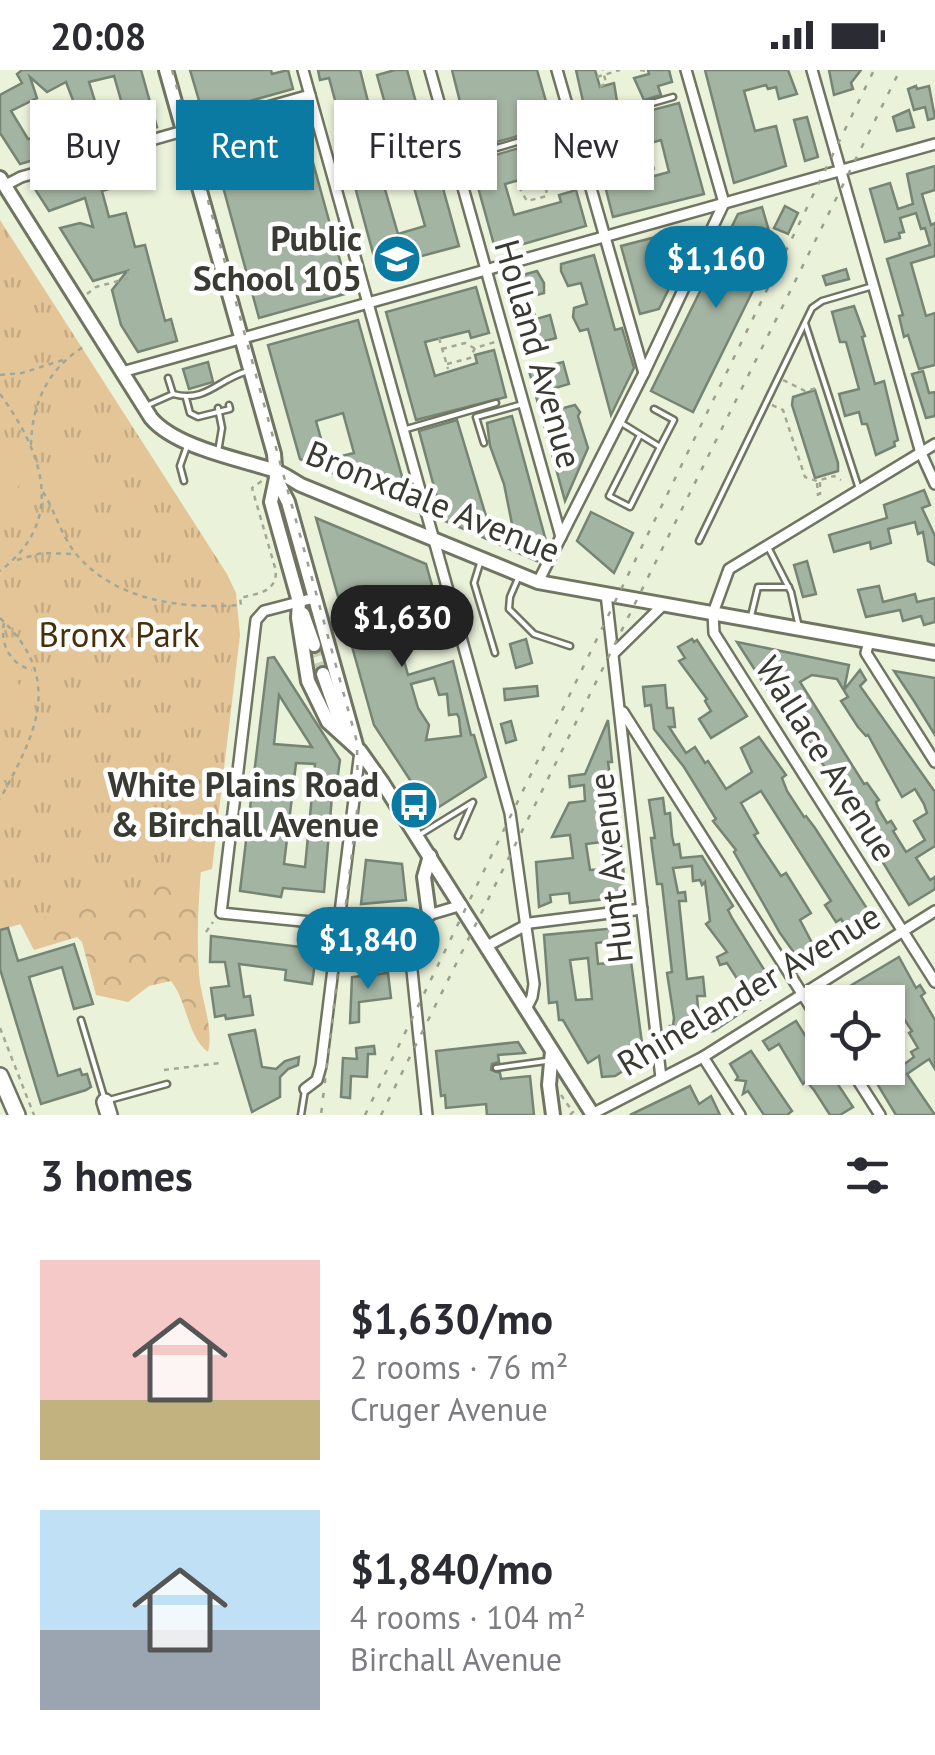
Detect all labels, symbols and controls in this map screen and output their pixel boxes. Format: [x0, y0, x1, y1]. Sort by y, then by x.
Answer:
text: 20:08 [50, 11, 146, 60]
chip: Buy [30, 100, 156, 190]
chip: Rent [176, 100, 314, 190]
chip: Filters [334, 100, 497, 190]
chip: New [517, 100, 654, 190]
place label: Public School 105 [193, 215, 362, 301]
pin: $1,160 [635, 226, 797, 311]
school or university icon: Public School 105 [371, 233, 423, 285]
street label: Holland Avenue [484, 234, 594, 473]
text: $1,160 [667, 237, 765, 279]
street label: Bronxdale Avenue [300, 429, 567, 573]
pin: $1,630 [321, 585, 483, 670]
text: $1,630 [353, 596, 451, 638]
park label: Bronx Park [39, 611, 200, 657]
street label: Wallace Avenue [746, 647, 908, 869]
place label: White Plains Road & Birchall Avenue [107, 761, 379, 847]
street label: Hunt Avenue [577, 771, 643, 965]
bus stop icon: White Plains Road & Birchall Avenue [388, 779, 440, 831]
street label: Rhinelander Avenue [608, 892, 888, 1086]
pin: $1,840 [287, 907, 449, 992]
text: $1,840 [319, 918, 417, 960]
map controls [805, 985, 905, 1085]
button: locate [805, 985, 905, 1085]
text: 3 homes [40, 1148, 193, 1203]
icon: filters [840, 1148, 895, 1203]
text: $1,630/mo [350, 1291, 553, 1346]
icon: home [120, 1300, 240, 1420]
text: 2 rooms · 76 m² [350, 1346, 568, 1388]
text: Cruger Avenue [350, 1388, 548, 1430]
text: $1,840/mo [350, 1541, 553, 1596]
icon: home [120, 1550, 240, 1670]
text: 4 rooms · 104 m² [350, 1596, 586, 1638]
text: Birchall Avenue [350, 1638, 562, 1680]

